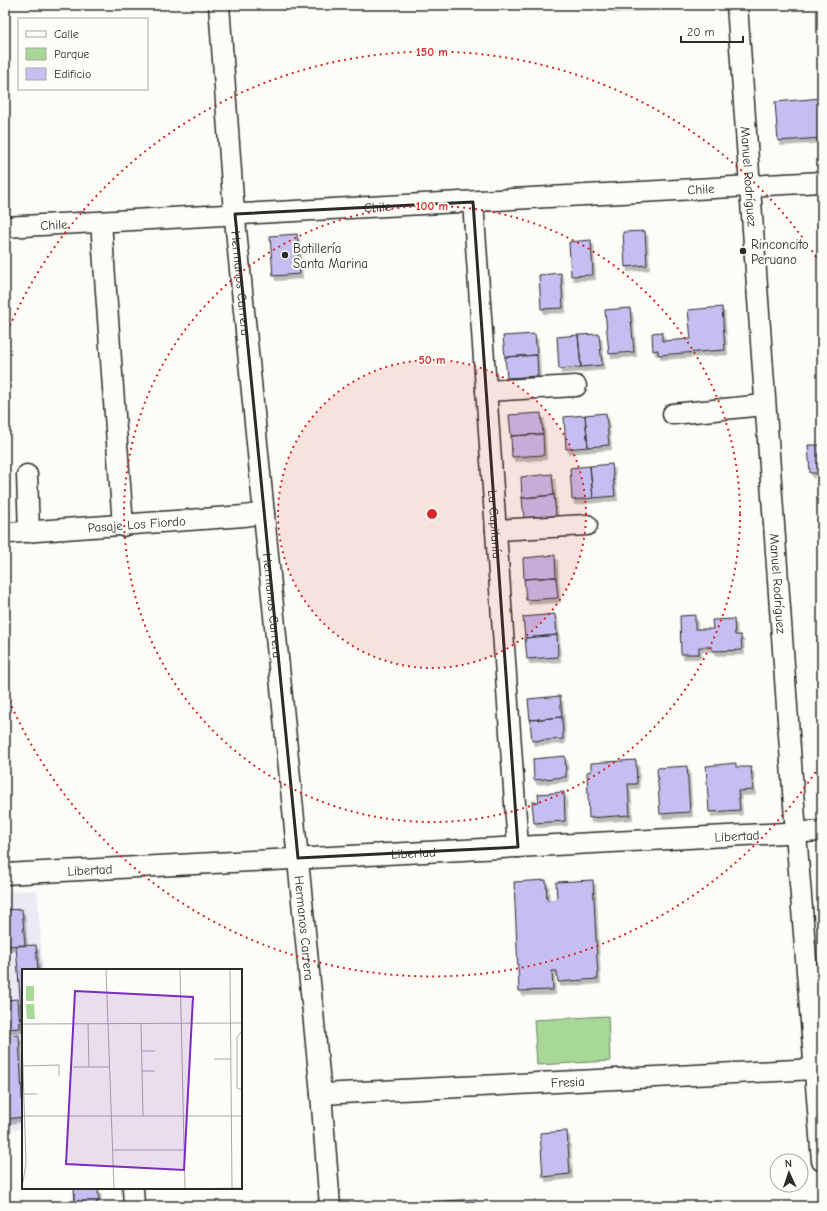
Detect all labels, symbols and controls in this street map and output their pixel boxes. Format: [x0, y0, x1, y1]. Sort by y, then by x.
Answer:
legend [18, 18, 148, 90]
scale bar [681, 18, 743, 44]
text: 20 m [687, 25, 715, 39]
text: Calle [54, 27, 79, 41]
text: 150 m [416, 45, 448, 59]
text: Parque [54, 47, 89, 61]
text: Edificio [54, 67, 91, 81]
street label: Manuel Rodríguez [738, 126, 760, 228]
street label: Chile [687, 181, 715, 197]
street label: Chile [363, 199, 392, 215]
text: 100 m [416, 199, 448, 213]
street label: Chile [40, 217, 68, 233]
street label: Hermanos Carrera [228, 230, 253, 336]
place label: Rinconcito Peruano [751, 237, 809, 267]
place label: Botillería Santa Marina [293, 241, 368, 271]
marker: Rinconcito Peruano [738, 246, 748, 256]
marker: Botillería Santa Marina [280, 250, 290, 260]
text: 50 m [418, 353, 446, 367]
street label: La Capitanía [485, 489, 505, 559]
centre of rings [425, 507, 439, 521]
street label: Pasaje Los Fiordo [87, 513, 186, 535]
street label: Manuel Rodríguez [767, 533, 789, 635]
street label: Hermanos Carrera [260, 552, 285, 659]
street label: Libertad [714, 827, 760, 845]
street label: Libertad [391, 844, 436, 862]
street label: Libertad [67, 861, 113, 879]
street label: Hermanos Carrera [292, 875, 317, 981]
inset map [22, 969, 242, 1189]
street label: Fresia [550, 1074, 585, 1090]
north arrow [769, 1153, 809, 1193]
text: N [785, 1157, 792, 1170]

